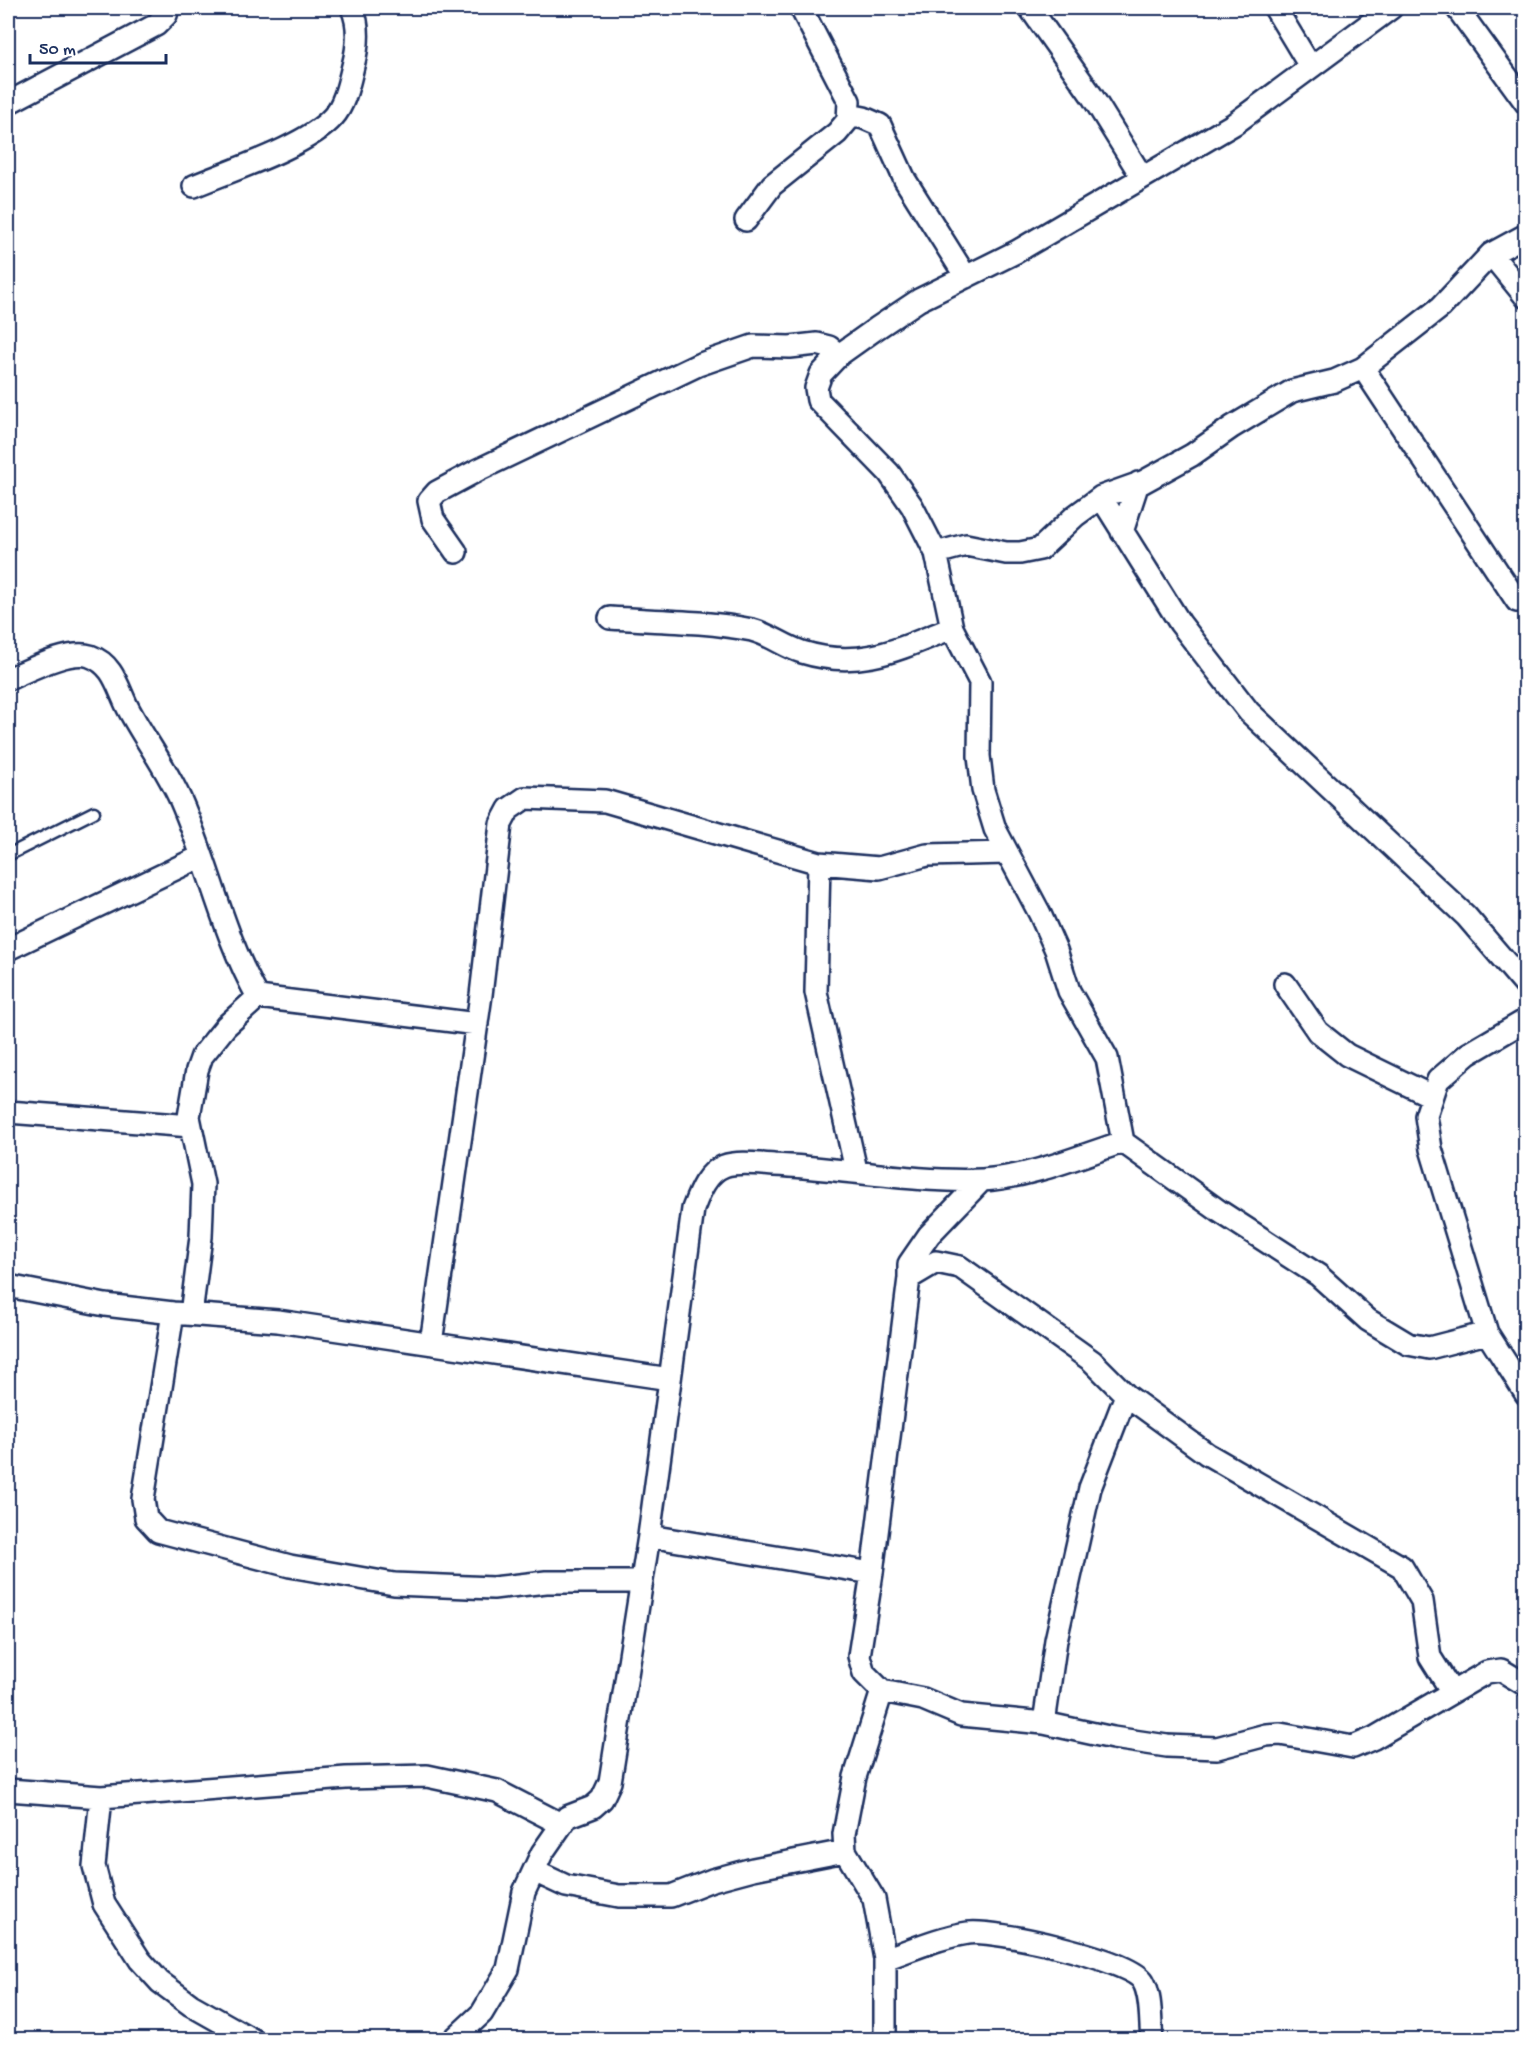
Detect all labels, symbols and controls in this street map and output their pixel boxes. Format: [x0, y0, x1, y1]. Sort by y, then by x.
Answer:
scale bar [30, 27, 166, 65]
text: 50 m [39, 40, 76, 61]

